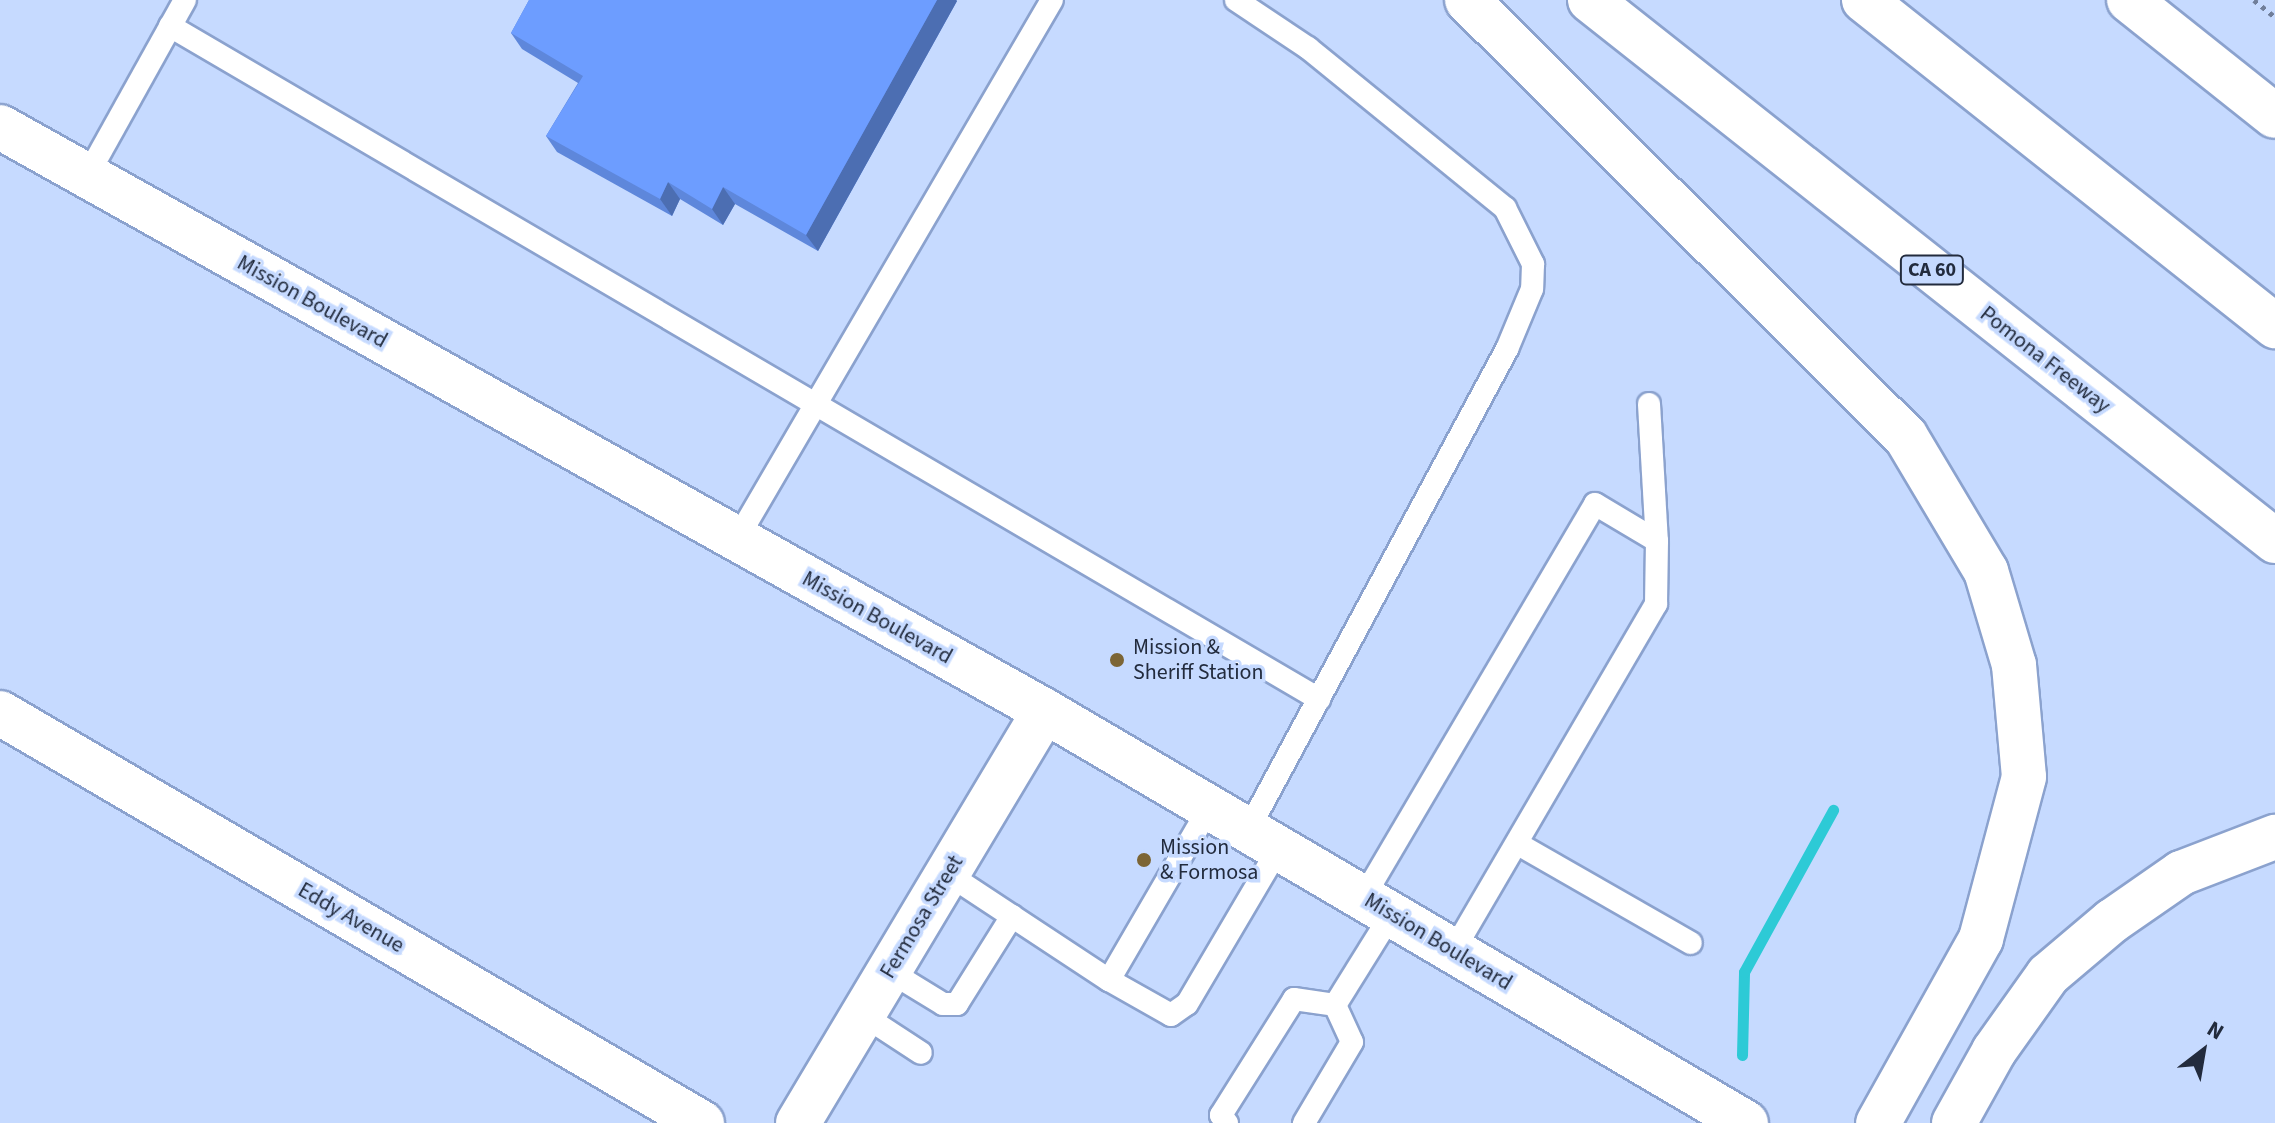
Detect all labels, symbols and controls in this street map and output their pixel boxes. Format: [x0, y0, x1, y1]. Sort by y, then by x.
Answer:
street label: Mission Boulevard [232, 250, 392, 354]
road number: CA 60 [1898, 254, 1966, 286]
street label: Pomona Freeway [1975, 301, 2115, 419]
street label: Mission Boulevard [797, 566, 957, 670]
place label: Mission & Sheriff Station [1133, 634, 1264, 686]
marker: Mission & Sheriff Station [1108, 651, 1126, 669]
place label: Mission & Formosa [1160, 834, 1258, 886]
street label: Fermosa Street [875, 851, 969, 983]
marker: Mission & Formosa [1135, 851, 1153, 869]
street label: Eddy Avenue [293, 877, 409, 959]
street label: Mission Boulevard [1359, 888, 1517, 996]
north arrow [2163, 1011, 2243, 1091]
text: N [2201, 1013, 2230, 1048]

